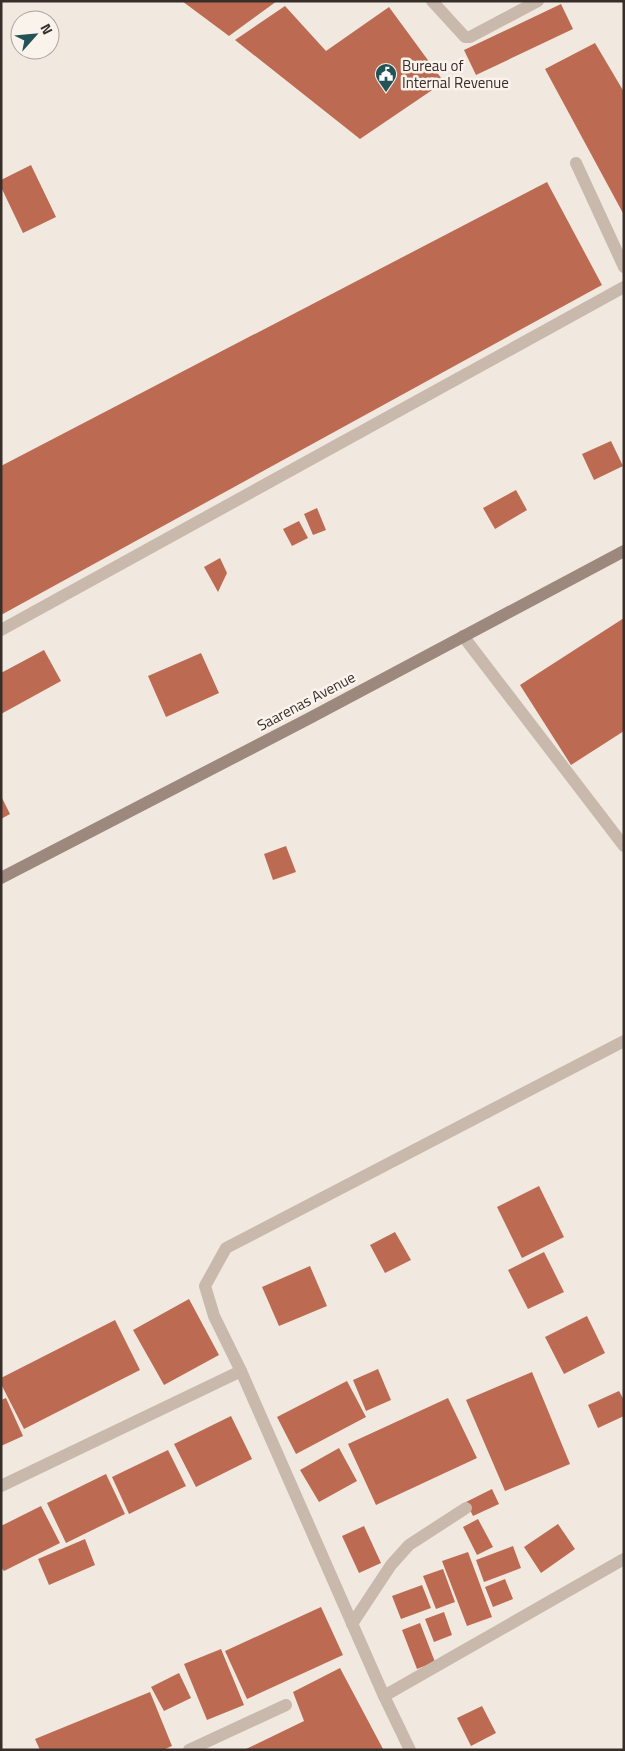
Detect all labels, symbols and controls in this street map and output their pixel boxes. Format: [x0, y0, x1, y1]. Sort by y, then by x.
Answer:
north arrow [10, 10, 60, 60]
text: N [35, 20, 59, 38]
place label: Bureau of Internal Revenue [402, 54, 509, 94]
public building icon: Bureau of Internal Revenue [374, 62, 398, 93]
street label: Saarenas Avenue [253, 665, 359, 737]

